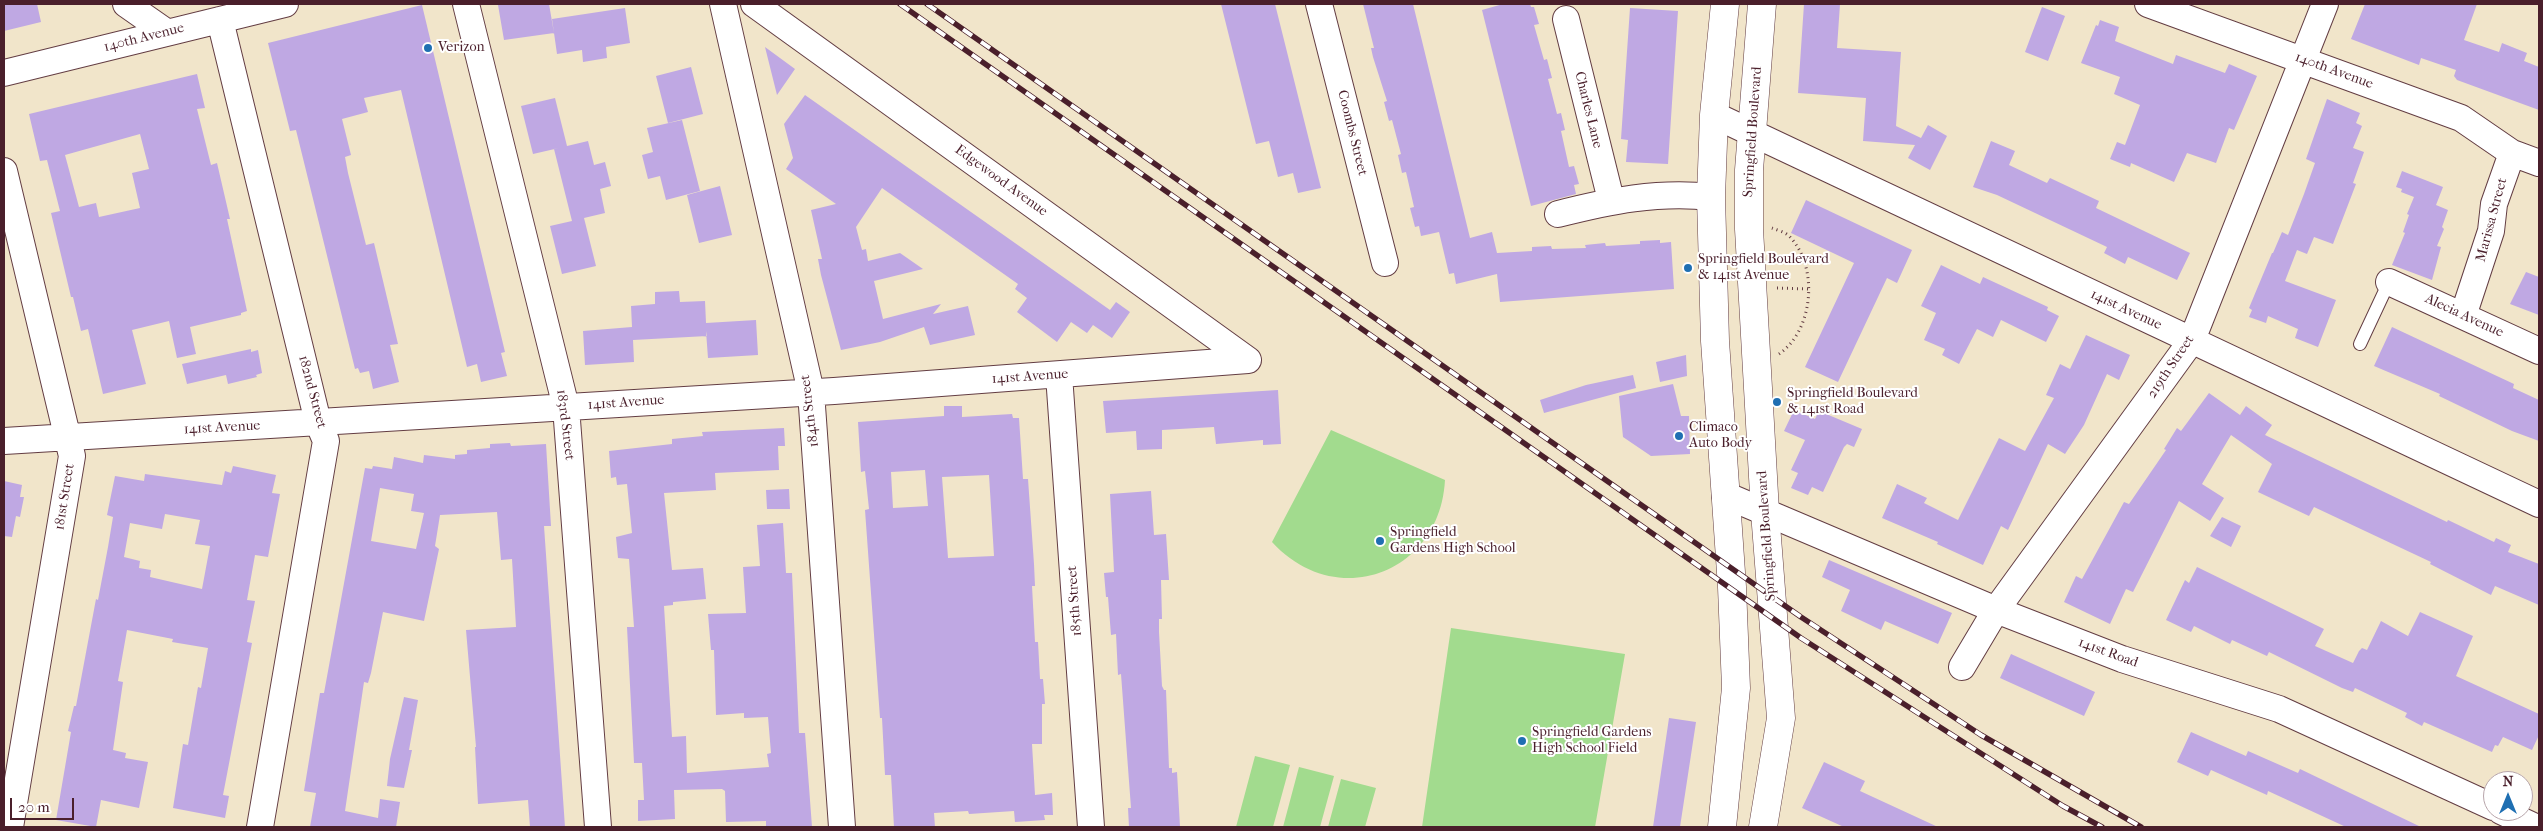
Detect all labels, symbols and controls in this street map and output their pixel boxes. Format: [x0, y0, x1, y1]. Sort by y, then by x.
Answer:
street label: 140th Avenue [102, 20, 186, 56]
place label: Verizon [438, 40, 485, 56]
marker: Verizon [422, 42, 434, 54]
street label: 140th Avenue [2293, 49, 2375, 93]
street label: Springfield Boulevard [1740, 66, 1766, 198]
street label: Charles Lane [1570, 70, 1606, 150]
street label: Coombs Street [1333, 88, 1371, 178]
street label: Edgewood Avenue [951, 142, 1051, 220]
street label: Marissa Street [2473, 176, 2511, 264]
place label: Springfield Boulevard & 141st Avenue [1698, 252, 1829, 284]
marker: Springfield Boulevard & 141st Avenue [1682, 262, 1694, 274]
street label: 141st Avenue [2088, 286, 2164, 334]
street label: Alecia Avenue [2422, 290, 2506, 342]
street label: 219th Street [2144, 332, 2198, 402]
street label: 182nd Street [294, 354, 330, 430]
street label: 141st Avenue [991, 366, 1069, 388]
street label: 184th Street [797, 374, 823, 448]
place label: Springfield Boulevard & 141st Road [1787, 386, 1918, 418]
street label: 183rd Street [552, 389, 578, 461]
street label: 141st Avenue [587, 392, 665, 414]
marker: Springfield Boulevard & 141st Road [1771, 396, 1783, 408]
street label: 141st Avenue [183, 418, 261, 438]
place label: Climaco Auto Body [1689, 420, 1752, 452]
marker: Climaco Auto Body [1673, 430, 1685, 442]
street label: 181st Street [51, 463, 79, 531]
street label: Springfield Boulevard [1754, 470, 1780, 602]
place label: Springfield Gardens High School [1390, 525, 1516, 558]
marker: Springfield Gardens High School [1374, 535, 1386, 547]
street label: 185th Street [1064, 565, 1086, 637]
street label: 141st Road [2076, 634, 2140, 672]
place label: Springfield Gardens High School Field [1532, 725, 1652, 758]
marker: Springfield Gardens High School Field [1516, 735, 1528, 747]
north arrow [2483, 771, 2533, 821]
text: N [2503, 773, 2513, 790]
scale bar [12, 788, 76, 820]
text: 20 m [18, 798, 50, 816]

